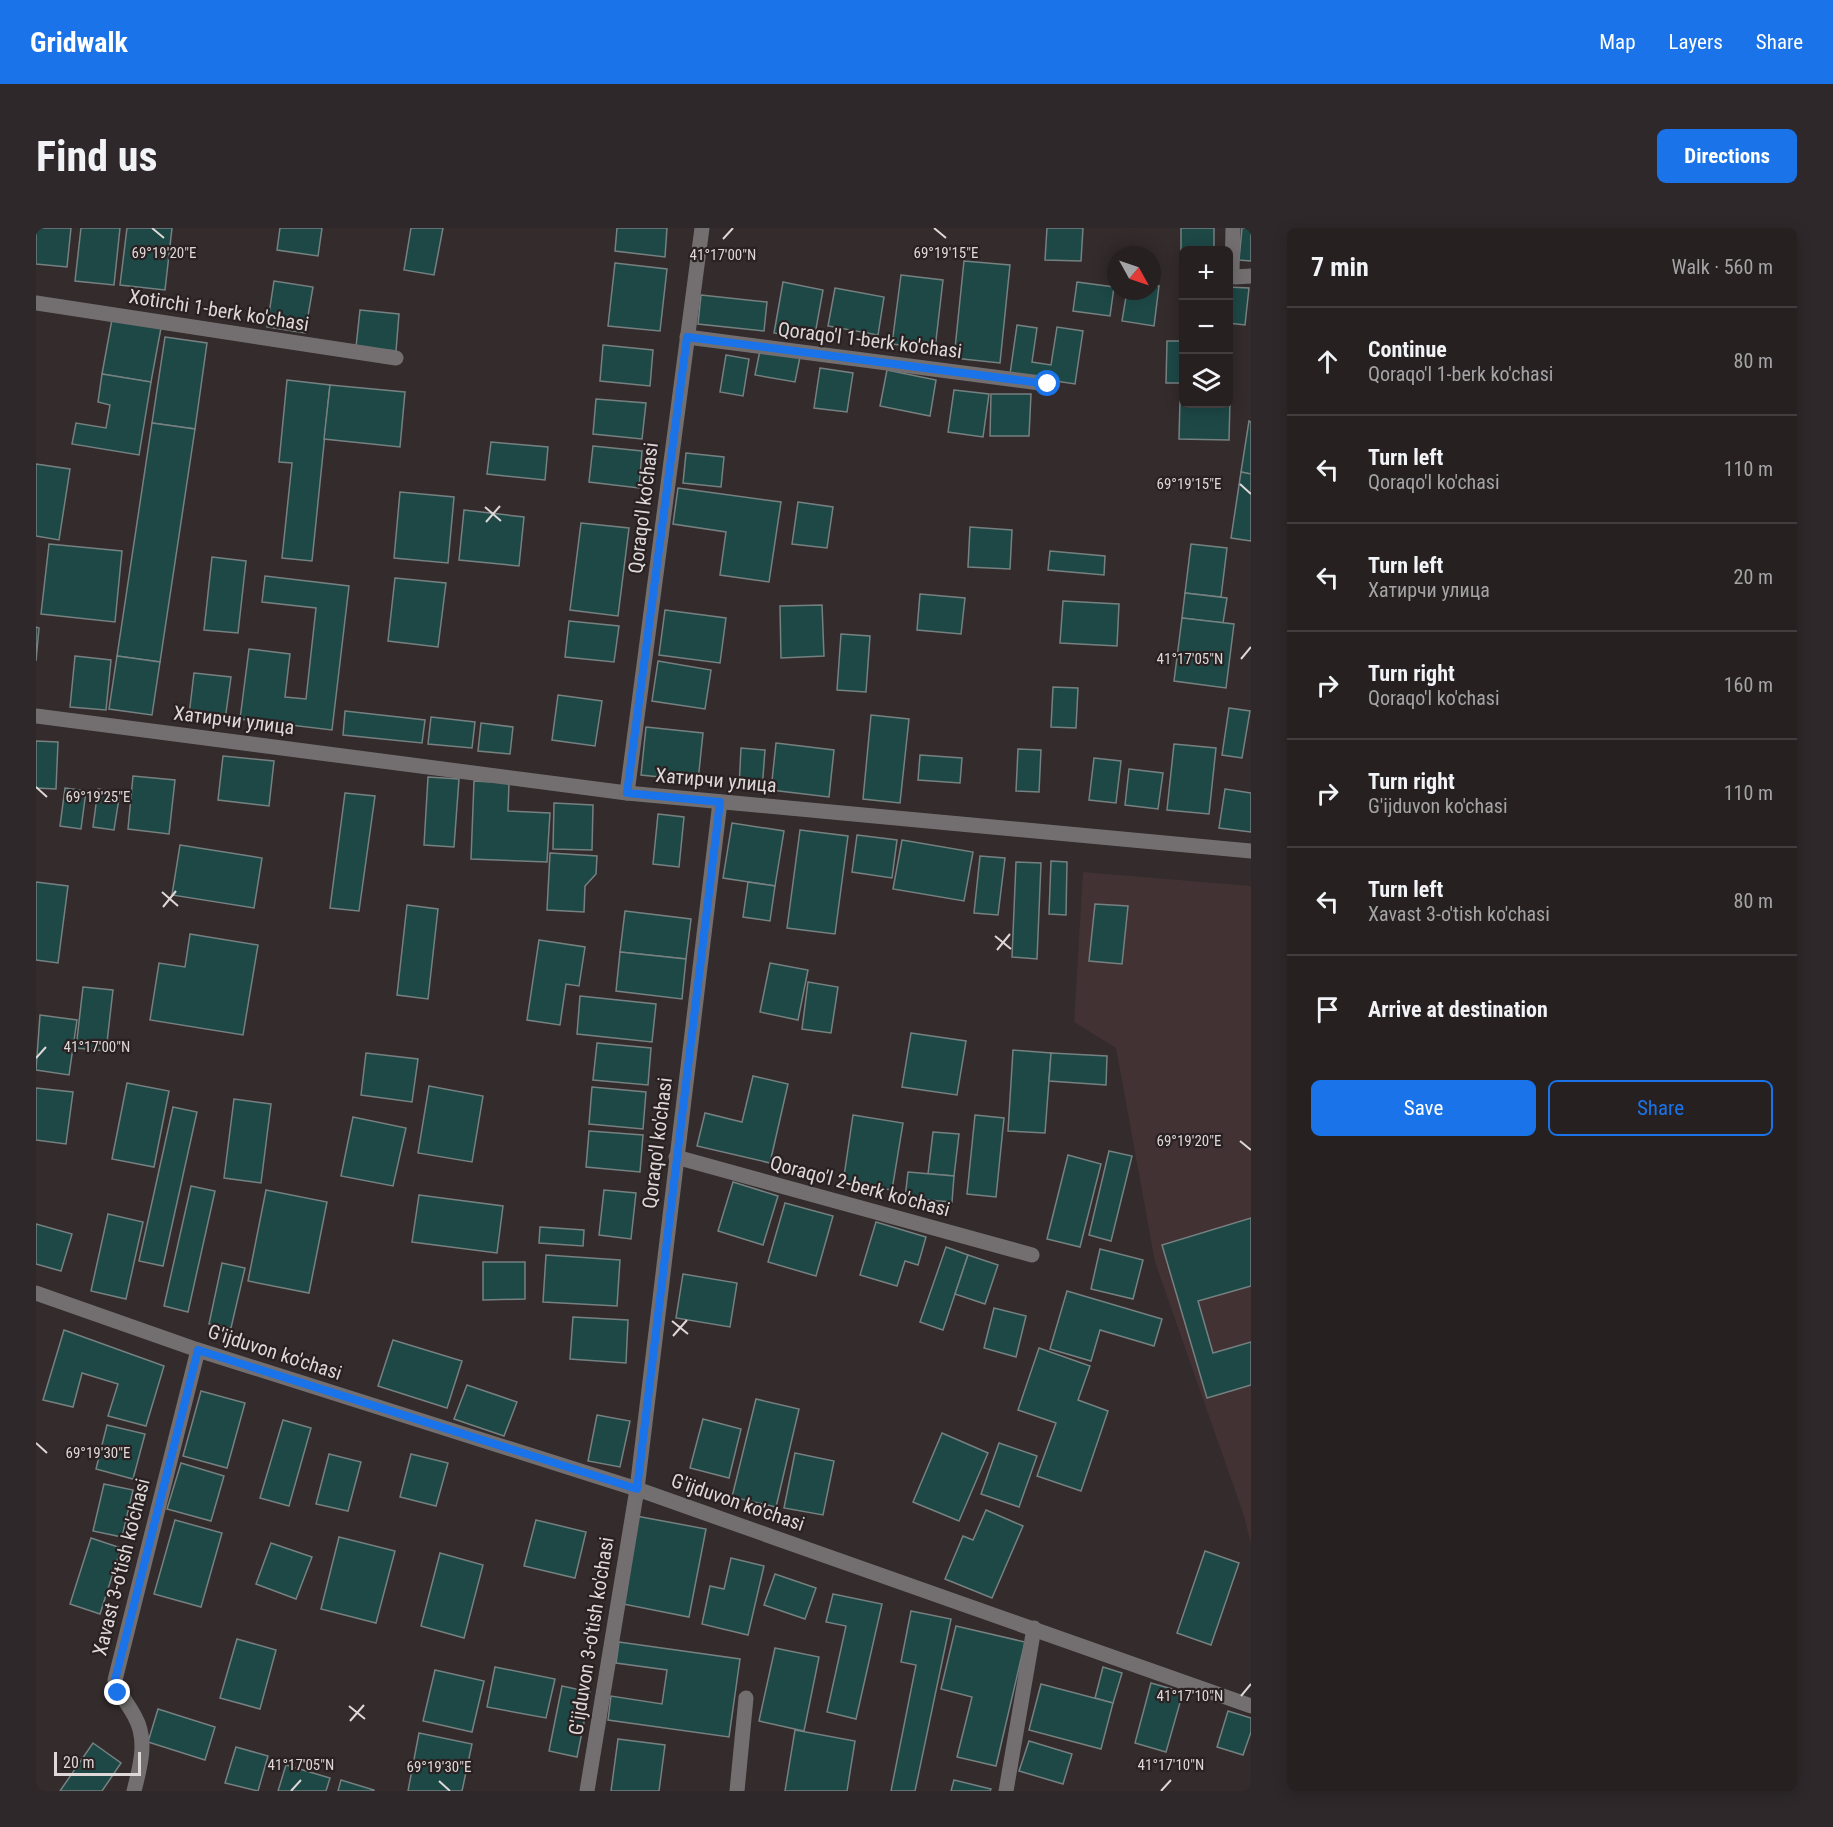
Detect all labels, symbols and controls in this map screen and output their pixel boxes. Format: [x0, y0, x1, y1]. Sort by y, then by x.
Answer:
text: Gridwalk [30, 26, 128, 59]
text: Map [1599, 30, 1636, 54]
text: Layers [1669, 30, 1723, 54]
text: Share [1756, 30, 1803, 54]
button: Directions [1657, 129, 1797, 183]
text: Find us [36, 132, 157, 181]
text: 69°19'20"E [132, 244, 196, 262]
text: 69°19'15"E [914, 244, 978, 262]
text: 41°17'00"N [690, 246, 756, 264]
north arrow [1107, 246, 1161, 300]
map controls [1179, 246, 1233, 408]
button: + [1179, 246, 1233, 300]
text: 7 min [1311, 252, 1369, 282]
text: Walk · 560 m [1672, 255, 1773, 279]
street label: Xotirchi 1-berk ko'chasi [127, 284, 311, 336]
button: − [1179, 300, 1233, 354]
street label: Qoraqo'l 1-berk ko'chasi [777, 317, 963, 363]
text: Continue [1368, 337, 1447, 362]
icon: ahead [1311, 345, 1344, 378]
text: 80 m [1734, 349, 1773, 373]
button: layers [1179, 354, 1233, 408]
text: Qoraqo'l 1-berk ko'chasi [1368, 362, 1553, 386]
route start [1034, 370, 1060, 396]
street label: Qoraqo'l ko'chasi [623, 441, 663, 575]
text: Turn left [1368, 445, 1443, 470]
icon: left [1311, 453, 1344, 486]
text: 110 m [1724, 457, 1773, 481]
text: Qoraqo'l ko'chasi [1368, 470, 1500, 494]
text: 69°19'15"E [1157, 475, 1221, 493]
text: Turn left [1368, 553, 1443, 578]
icon: left [1311, 561, 1344, 594]
text: 20 m [1734, 565, 1773, 589]
text: Хатирчи улица [1368, 578, 1490, 602]
text: 41°17'05"N [1157, 650, 1223, 668]
text: Turn right [1368, 661, 1455, 686]
icon: right [1311, 669, 1344, 702]
text: 160 m [1724, 673, 1773, 697]
text: Qoraqo'l ko'chasi [1368, 686, 1500, 710]
street label: Хатирчи улица [172, 701, 296, 739]
street label: Хатирчи улица [654, 763, 778, 797]
text: Turn right [1368, 769, 1455, 794]
icon: right [1311, 777, 1344, 810]
text: 110 m [1724, 781, 1773, 805]
text: 69°19'25"E [66, 788, 130, 806]
text: G'ijduvon ko'chasi [1368, 794, 1508, 818]
text: Turn left [1368, 877, 1443, 902]
icon: left [1311, 885, 1344, 918]
text: 80 m [1734, 889, 1773, 913]
text: Xavast 3-o'tish ko'chasi [1368, 902, 1550, 926]
icon: arrive [1311, 993, 1344, 1026]
text: Arrive at destination [1368, 997, 1548, 1022]
text: 41°17'00"N [64, 1038, 130, 1056]
street label: Qoraqo'l ko'chasi [637, 1076, 677, 1210]
button: Save [1311, 1080, 1536, 1136]
button: Share [1548, 1080, 1773, 1136]
text: 69°19'20"E [1157, 1132, 1221, 1150]
street label: Qoraqo'l 2-berk ko'chasi [767, 1150, 953, 1222]
street label: G'ijduvon ko'chasi [205, 1319, 345, 1385]
text: 69°19'30"E [66, 1444, 130, 1462]
street label: G'ijduvon ko'chasi [668, 1468, 808, 1536]
street label: Xavast 3-o'tish ko'chasi [87, 1476, 155, 1658]
street label: G'ijduvon 3-o'tish ko'chasi [563, 1535, 619, 1737]
route end [104, 1679, 130, 1705]
text: 41°17'10"N [1157, 1687, 1223, 1705]
scale bar [54, 1749, 141, 1776]
text: 20 m [63, 1753, 95, 1772]
text: 41°17'05"N [268, 1756, 334, 1774]
text: 41°17'10"N [1138, 1756, 1204, 1774]
text: 69°19'30"E [407, 1758, 471, 1776]

